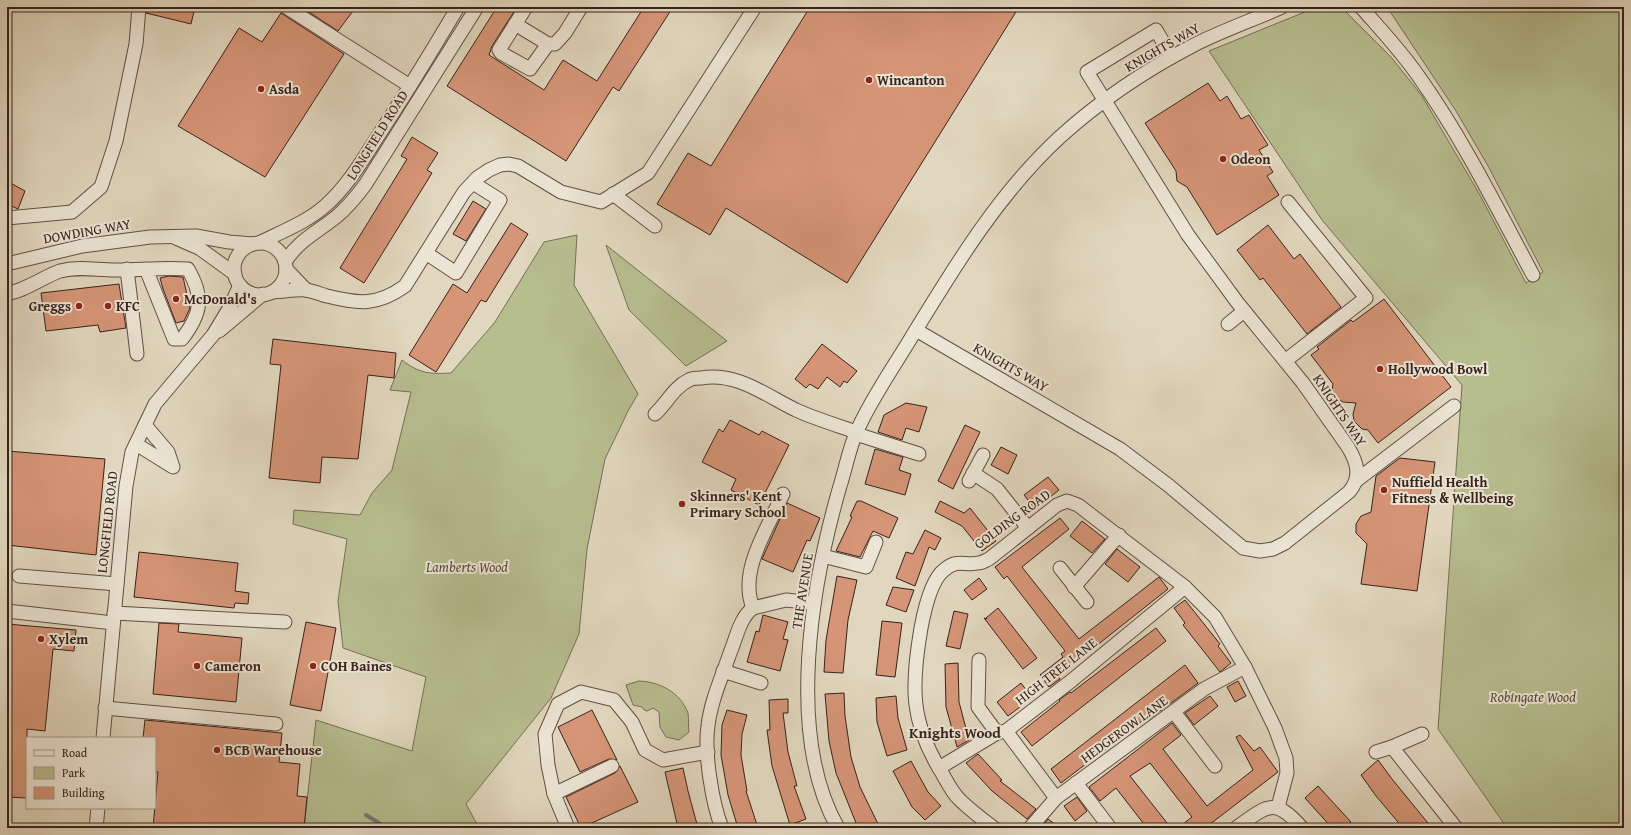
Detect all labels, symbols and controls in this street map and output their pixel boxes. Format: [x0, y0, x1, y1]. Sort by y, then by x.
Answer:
street label: KNIGHTS WAY [1121, 17, 1204, 77]
place label: Wincanton [877, 70, 945, 90]
marker: Wincanton [864, 75, 874, 85]
place label: Asda [269, 79, 300, 99]
marker: Asda [256, 84, 266, 94]
street label: LONGFIELD ROAD [341, 86, 413, 184]
place label: Odeon [1231, 149, 1271, 169]
marker: Odeon [1218, 154, 1228, 164]
street label: DOWDING WAY [42, 213, 133, 249]
place label: McDonald's [184, 289, 257, 309]
marker: McDonald's [171, 294, 181, 304]
place label: Greggs [29, 296, 71, 316]
place label: KFC [116, 296, 140, 316]
marker: Greggs [74, 301, 84, 311]
marker: KFC [103, 301, 113, 311]
street label: KNIGHTS WAY [970, 337, 1053, 397]
place label: Hollywood Bowl [1388, 359, 1488, 379]
marker: Hollywood Bowl [1375, 364, 1385, 374]
street label: KNIGHTS WAY [1308, 370, 1372, 451]
street label: LONGFIELD ROAD [92, 470, 122, 574]
place label: Nuffield Health Fitness & Wellbeing [1392, 472, 1514, 508]
street label: GOLDING ROAD [970, 484, 1054, 554]
marker: Nuffield Health Fitness & Wellbeing [1379, 485, 1389, 495]
place label: Skinners' Kent Primary School [690, 486, 787, 522]
marker: Skinners' Kent Primary School [677, 499, 687, 509]
street label: THE AVENUE [786, 552, 818, 630]
park label: Lamberts Wood [425, 557, 508, 577]
place label: Xylem [49, 629, 88, 649]
street label: HIGH TREE LANE [1011, 633, 1101, 709]
marker: Xylem [36, 634, 46, 644]
place label: Cameron [205, 656, 262, 676]
place label: COH Baines [321, 656, 392, 676]
marker: Cameron [192, 661, 202, 671]
marker: COH Baines [308, 661, 318, 671]
park label: Robingate Wood [1489, 687, 1576, 707]
street label: HEDGEROW LANE [1076, 691, 1172, 767]
district label: Knights Wood [909, 722, 1001, 743]
legend [26, 737, 156, 809]
place label: BCB Warehouse [225, 740, 322, 760]
text: Road [62, 744, 88, 761]
marker: BCB Warehouse [212, 745, 222, 755]
text: Park [62, 764, 86, 781]
text: Building [62, 784, 105, 801]

